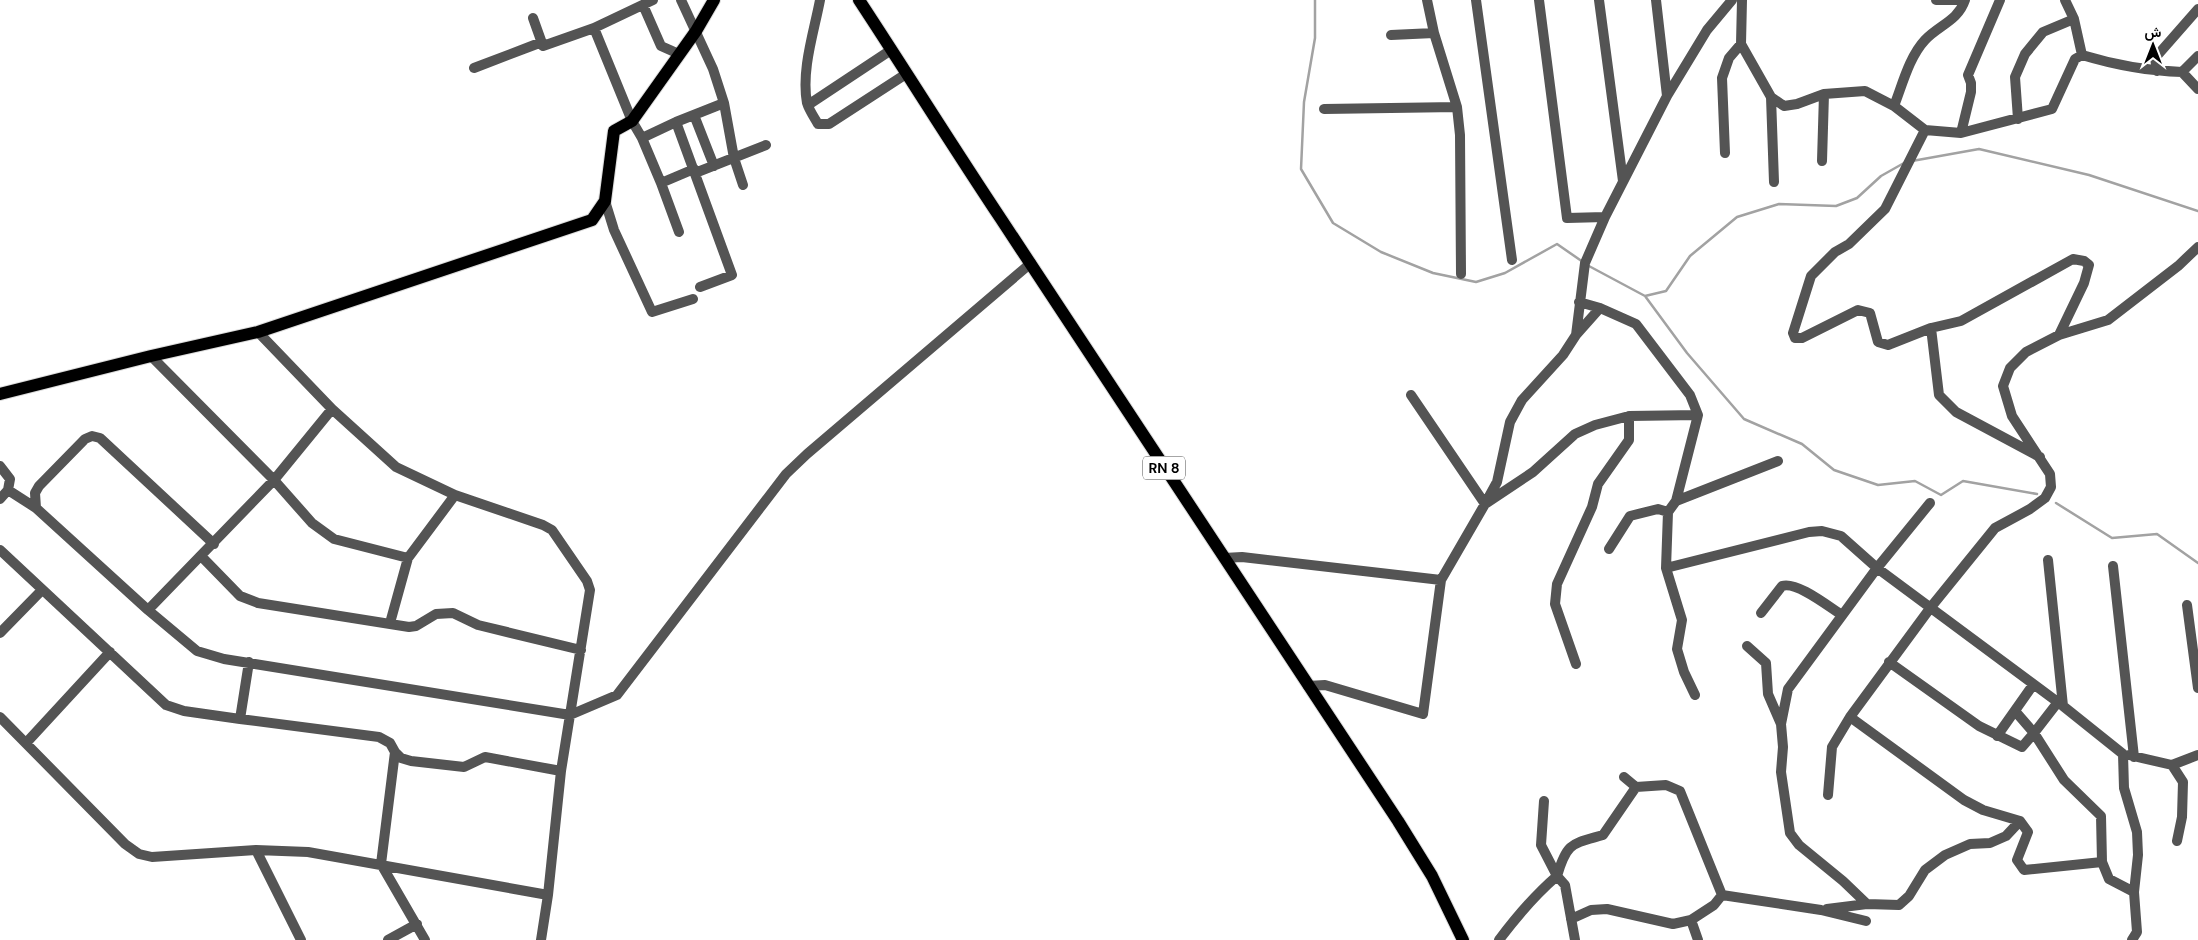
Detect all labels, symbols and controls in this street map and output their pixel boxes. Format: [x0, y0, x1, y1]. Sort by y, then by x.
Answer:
north arrow [2128, 20, 2178, 70]
text: ش [2145, 23, 2162, 41]
road number: RN 8 [1143, 456, 1185, 479]

